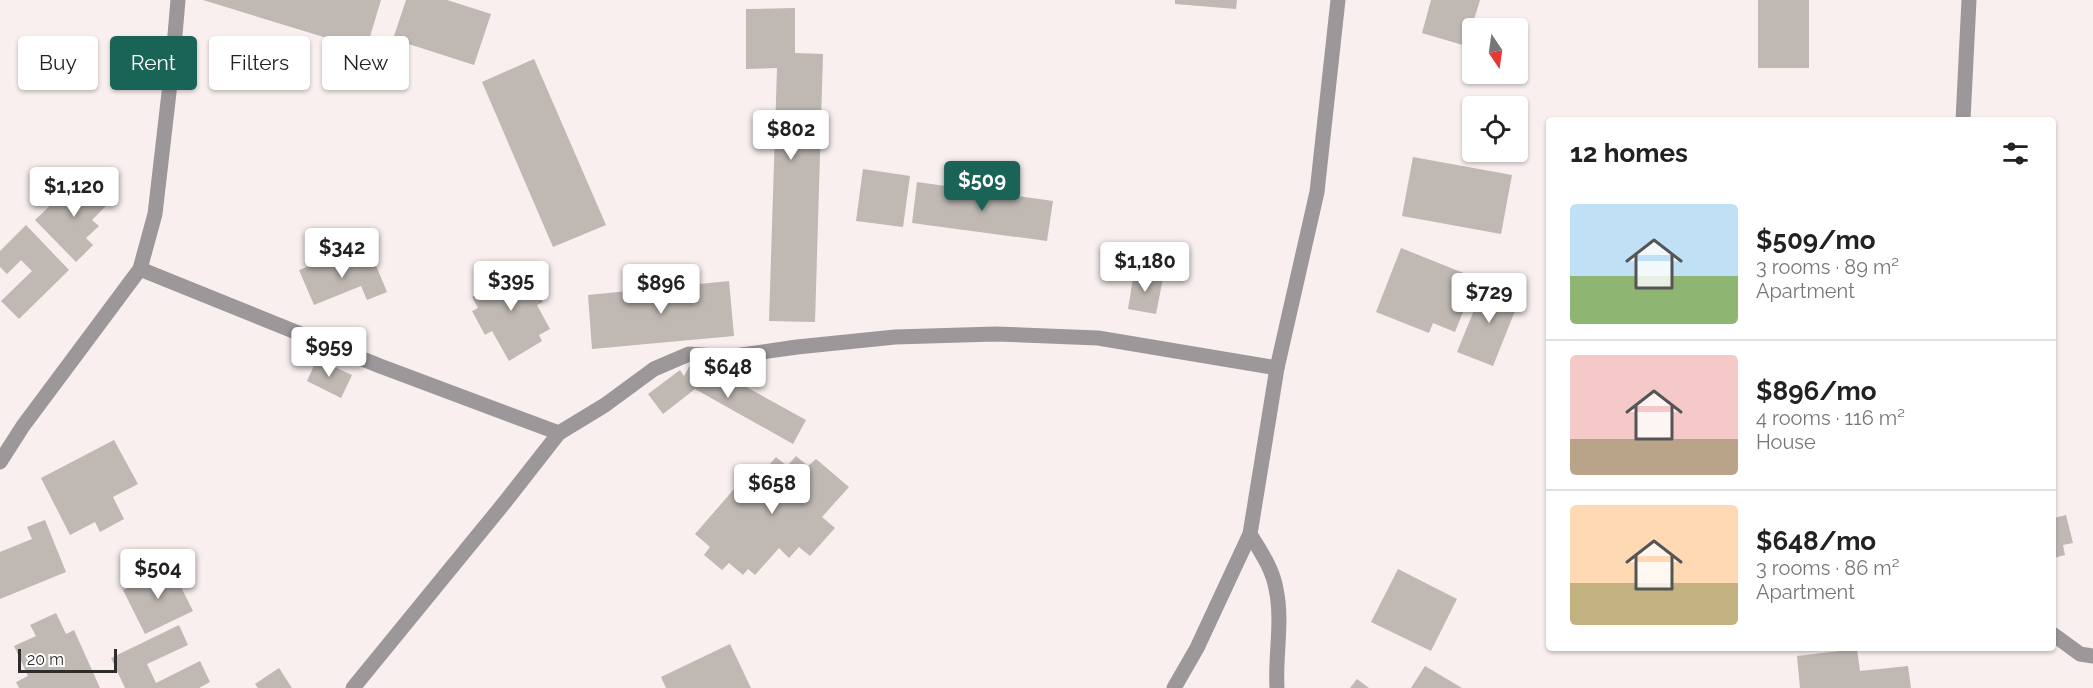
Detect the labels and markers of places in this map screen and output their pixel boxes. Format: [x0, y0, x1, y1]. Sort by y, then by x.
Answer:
pin: $802 [755, 110, 827, 161]
pin: $509 [946, 161, 1018, 212]
pin: $1,120 [25, 167, 123, 218]
pin: $342 [306, 228, 378, 279]
pin: $1,180 [1096, 242, 1194, 293]
pin: $395 [475, 261, 547, 312]
pin: $896 [625, 264, 697, 315]
pin: $729 [1453, 273, 1525, 324]
pin: $959 [293, 327, 365, 378]
pin: $648 [692, 348, 764, 399]
pin: $658 [736, 464, 808, 515]
pin: $504 [122, 549, 194, 600]

